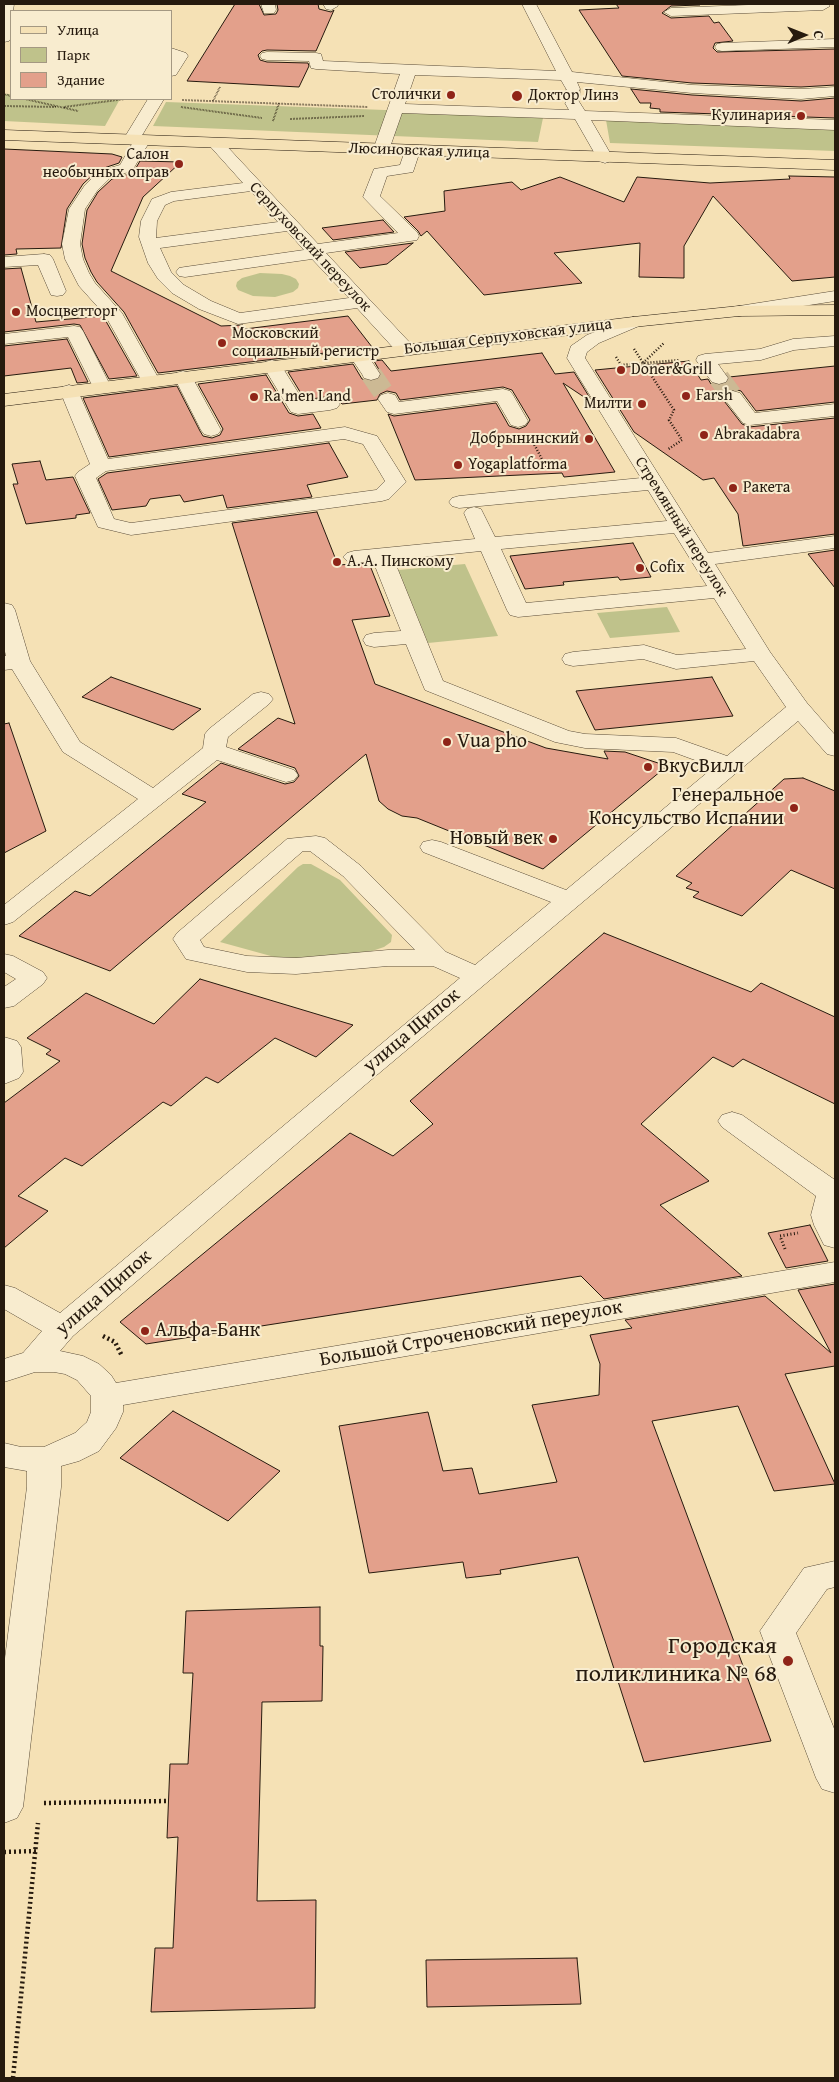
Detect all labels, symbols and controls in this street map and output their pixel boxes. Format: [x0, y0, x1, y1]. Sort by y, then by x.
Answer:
legend [10, 10, 172, 100]
north arrow [779, 10, 829, 60]
text: Улица [57, 19, 99, 40]
text: С [809, 31, 829, 39]
text: Парк [57, 44, 90, 65]
text: Здание [57, 69, 105, 90]
place label: Столички [372, 85, 441, 105]
place label: Доктор Линз [528, 86, 619, 106]
marker: Столички [445, 89, 457, 101]
marker: Доктор Линз [510, 89, 524, 103]
place label: Кулинария [712, 106, 791, 126]
marker: Кулинария [795, 110, 807, 122]
street label: Люсиновская улица [348, 139, 490, 163]
place label: Салон необычных оправ [43, 145, 169, 183]
marker: Салон необычных оправ [173, 158, 185, 170]
street label: Серпуховский переулок [245, 178, 375, 316]
place label: Мосцветторг [26, 302, 117, 322]
marker: Мосцветторг [10, 306, 22, 318]
street label: Большая Серпуховская улица [403, 315, 613, 359]
place label: Московский социальный регистр [232, 324, 379, 362]
marker: Московский социальный регистр [216, 337, 228, 349]
place label: Doner&Grill [631, 360, 712, 380]
marker: Doner&Grill [615, 364, 627, 376]
place label: Farsh [696, 386, 733, 406]
place label: Ra'men Land [264, 387, 351, 407]
marker: Farsh [680, 390, 692, 402]
marker: Ra'men Land [248, 391, 260, 403]
place label: Милти [584, 394, 632, 414]
marker: Милти [636, 398, 648, 410]
place label: Abrakadabra [714, 425, 800, 445]
place label: Добрынинский [470, 429, 579, 449]
marker: Abrakadabra [698, 429, 710, 441]
marker: Добрынинский [583, 433, 595, 445]
street label: Стремянный переулок [630, 454, 732, 600]
place label: Yogaplatforma [468, 455, 567, 475]
marker: Yogaplatforma [452, 459, 464, 471]
place label: Ракета [743, 478, 790, 498]
marker: Ракета [727, 482, 739, 494]
place label: А. А. Пинскому [347, 552, 454, 572]
marker: А. А. Пинскому [331, 556, 343, 568]
place label: Cofix [650, 558, 685, 578]
marker: Cofix [634, 562, 646, 574]
place label: Vua pho [457, 730, 527, 754]
marker: Vua pho [441, 736, 453, 748]
place label: ВкусВилл [658, 755, 744, 779]
marker: ВкусВилл [642, 761, 654, 773]
place label: Генеральное Консульство Испании [589, 784, 784, 831]
marker: Генеральное Консульство Испании [788, 802, 800, 814]
place label: Новый век [450, 827, 543, 851]
marker: Новый век [547, 833, 559, 845]
street label: улица Щипок [359, 984, 465, 1078]
street label: улица Щипок [51, 1245, 157, 1341]
street label: Большой Строченовский переулок [318, 1296, 624, 1372]
place label: Альфа-Банк [155, 1319, 260, 1343]
marker: Альфа-Банк [139, 1325, 151, 1337]
place label: Городская поликлиника № 68 [575, 1633, 777, 1689]
marker: Городская поликлиника № 68 [781, 1654, 795, 1668]

